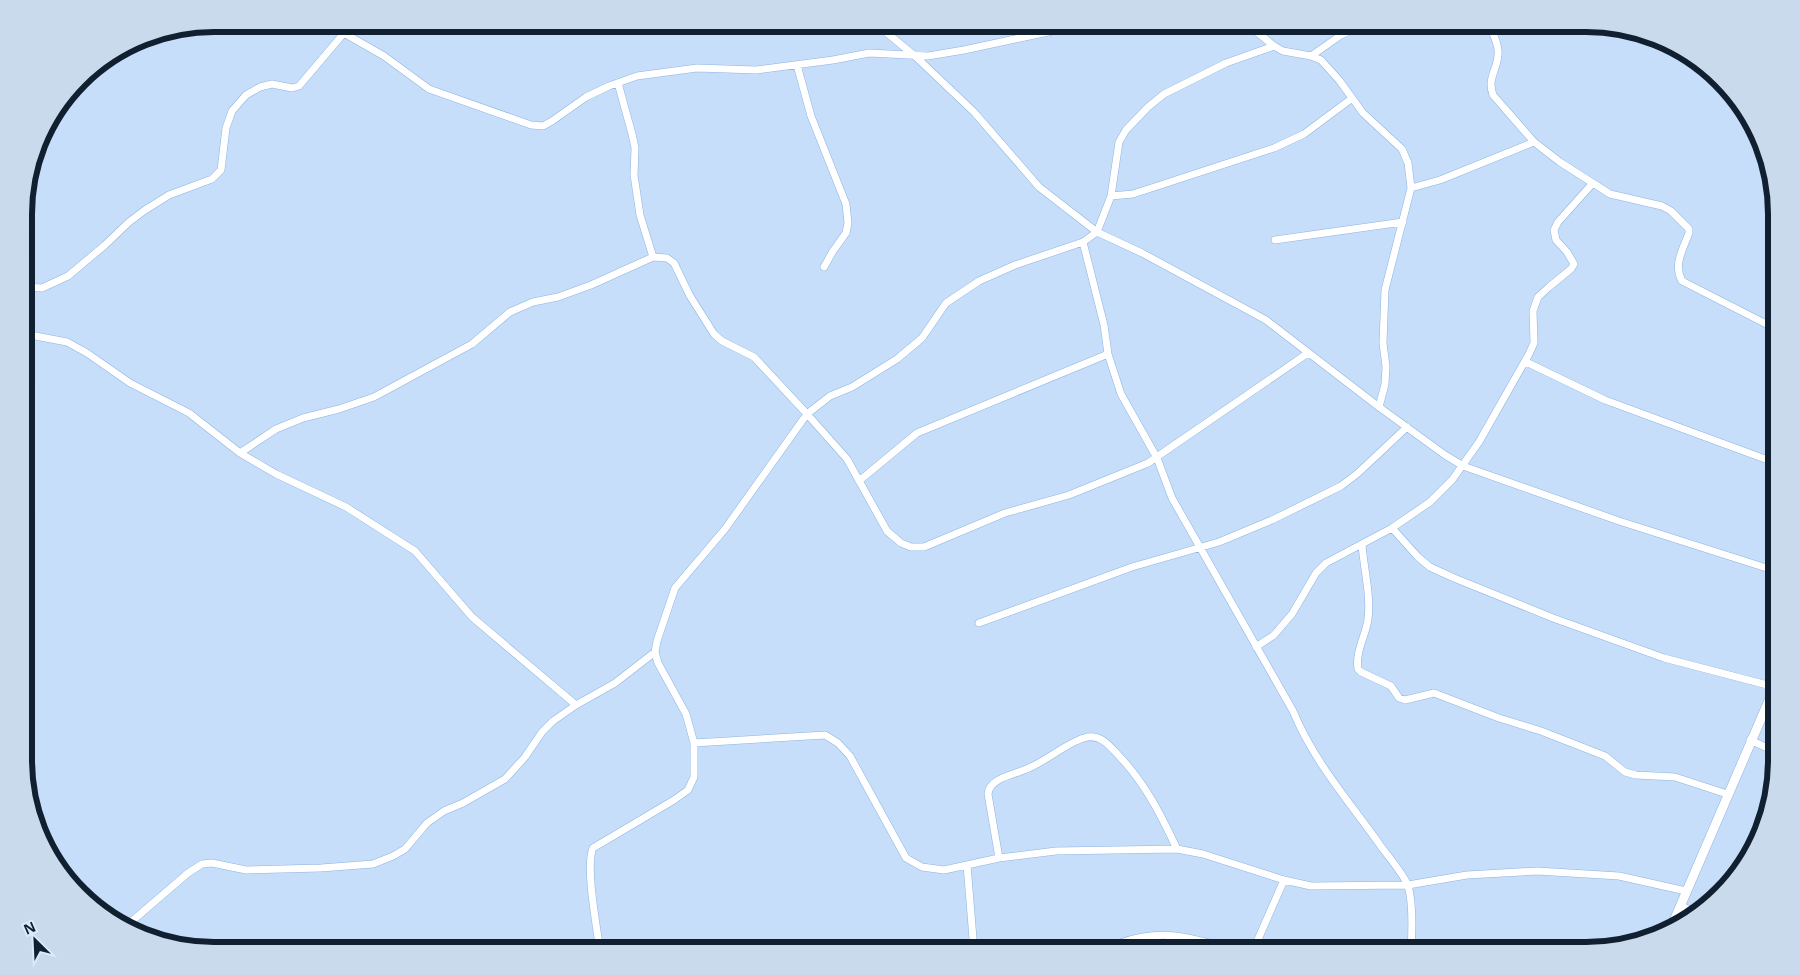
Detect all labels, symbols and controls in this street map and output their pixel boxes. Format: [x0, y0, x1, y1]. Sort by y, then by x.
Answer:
north arrow [10, 915, 60, 965]
text: N [20, 917, 39, 939]

